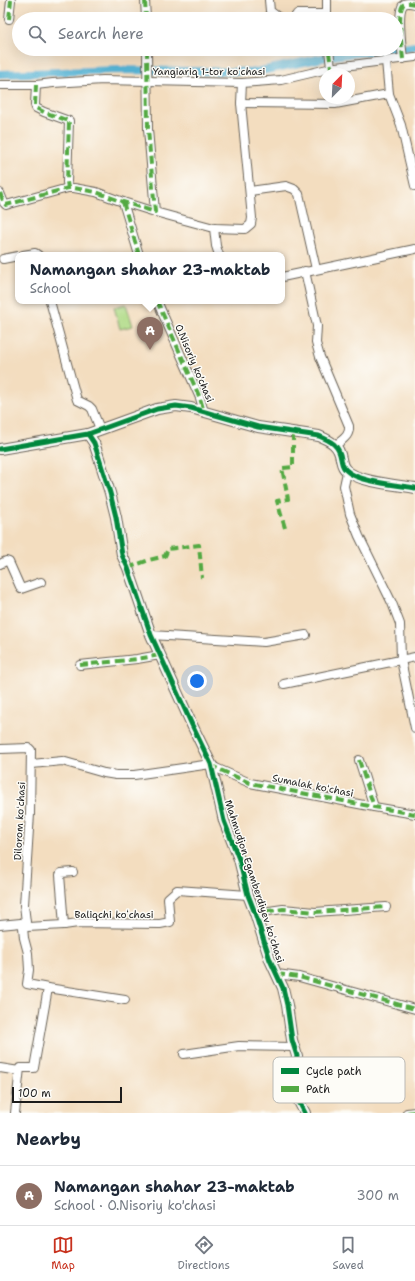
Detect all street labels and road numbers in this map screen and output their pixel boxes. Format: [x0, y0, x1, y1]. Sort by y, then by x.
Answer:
street label: Yangiariq 1-tor koʻchasi [153, 65, 265, 78]
street label: O.Nisoriy ko'chasi [172, 322, 217, 404]
street label: Sumalak koʻchasi [271, 771, 355, 800]
street label: Dilorom koʻchasi [11, 781, 28, 861]
street label: Mahmudjon Egamberdiyev koʻchasi [222, 798, 287, 964]
street label: Baliqchi koʻchasi [75, 908, 154, 921]

